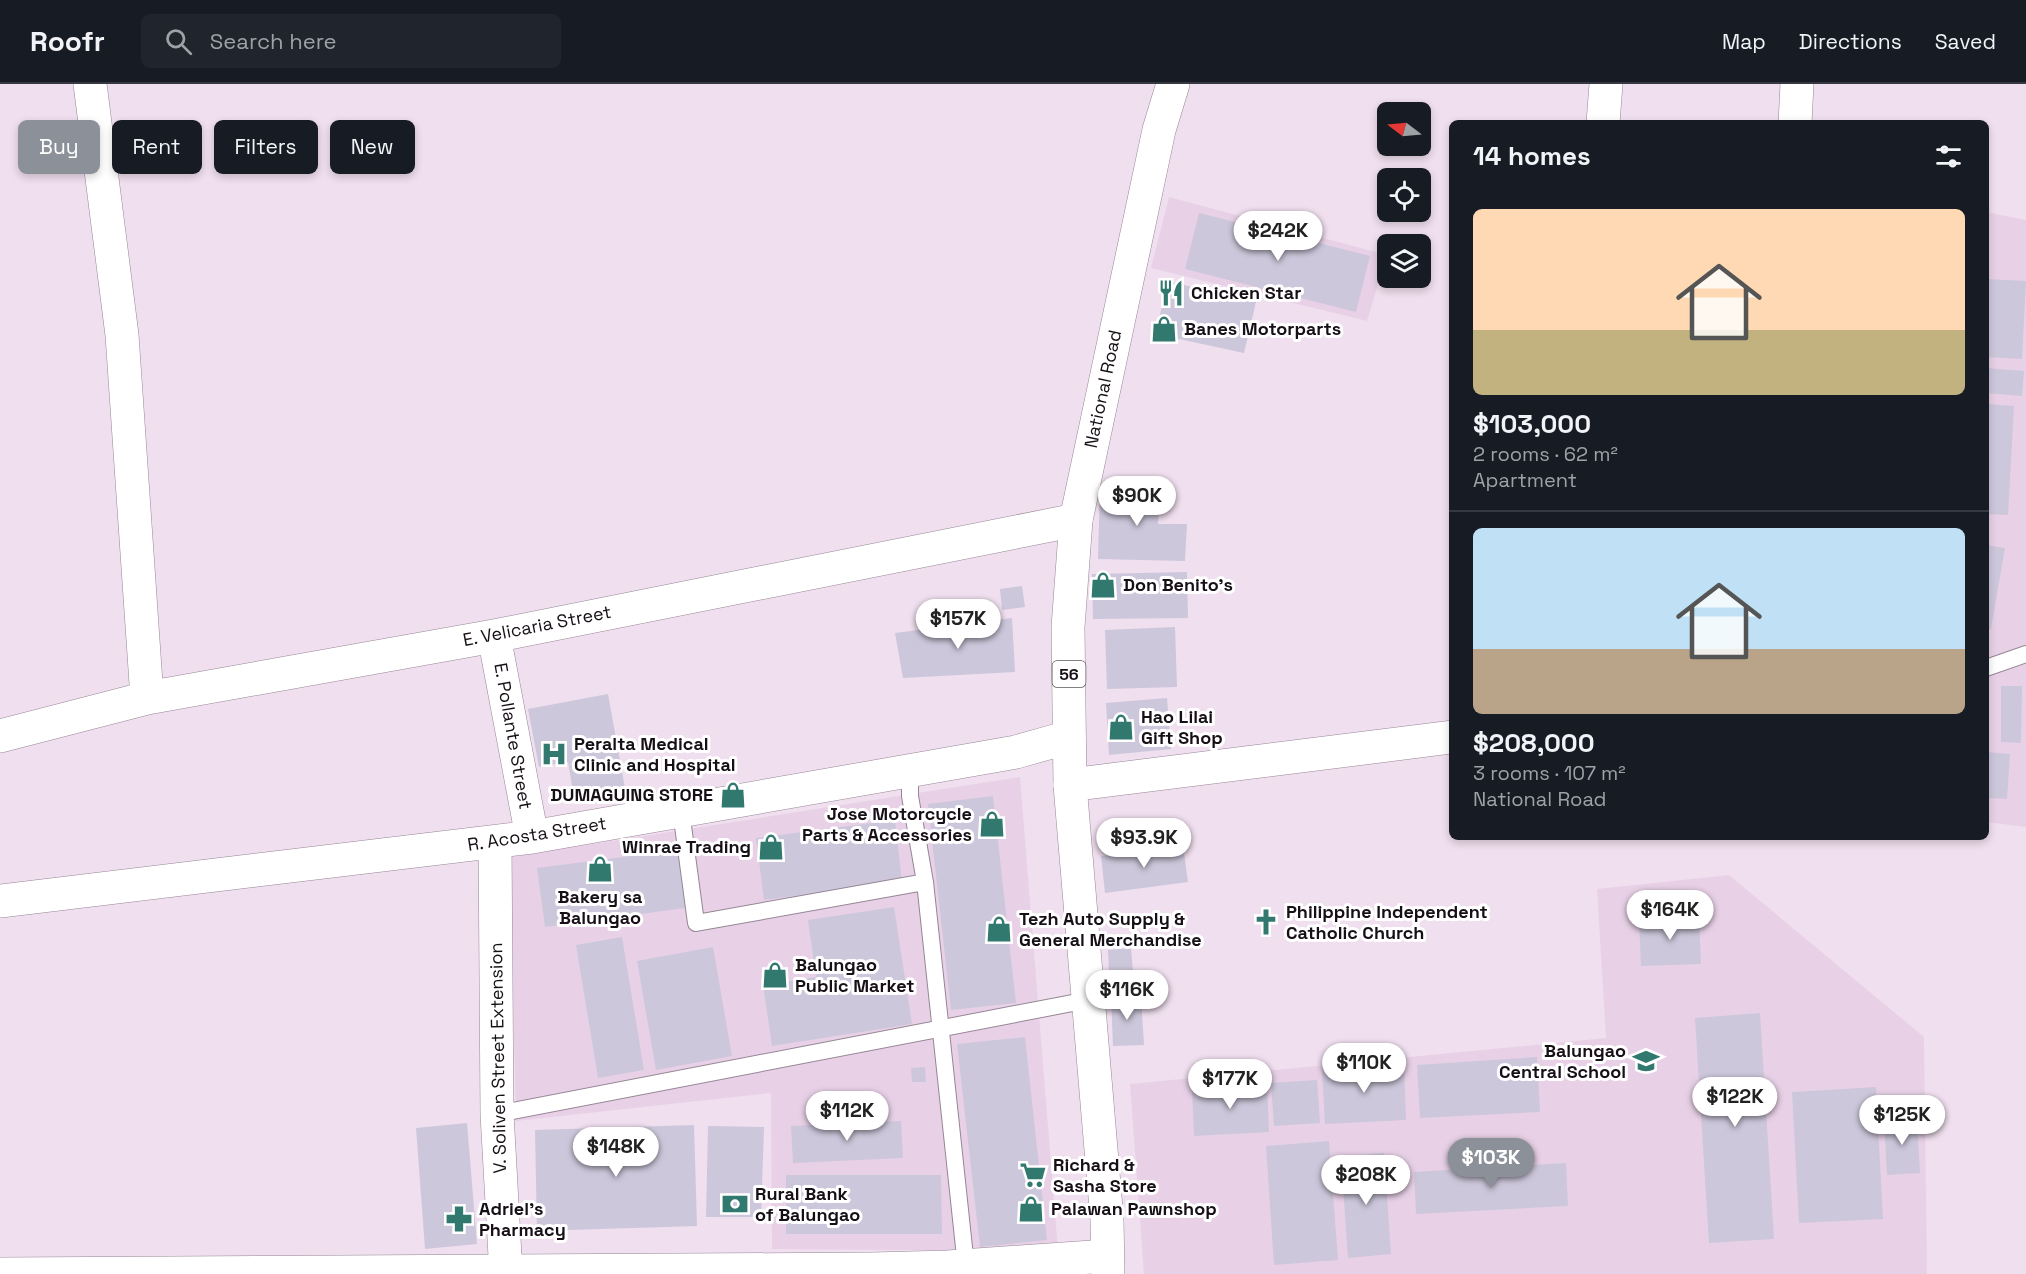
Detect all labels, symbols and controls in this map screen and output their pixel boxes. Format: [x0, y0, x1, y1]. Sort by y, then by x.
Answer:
search box [141, 14, 561, 68]
text: Roofr [30, 23, 105, 59]
icon: search [162, 25, 195, 58]
text: Search here [210, 27, 337, 55]
text: Map [1722, 28, 1766, 55]
text: Directions [1799, 28, 1902, 55]
text: Saved [1935, 28, 1996, 55]
north arrow [1377, 102, 1431, 156]
map controls [1377, 102, 1431, 288]
chip: Buy [18, 120, 100, 174]
chip: Rent [112, 120, 202, 174]
chip: Filters [214, 120, 318, 174]
chip: New [330, 120, 415, 174]
text: 14 homes [1473, 139, 1591, 173]
icon: filters [1932, 140, 1965, 173]
button: locate [1377, 168, 1431, 222]
pin: $242K [1236, 211, 1320, 262]
text: $242K [1248, 217, 1308, 243]
button: layers [1377, 234, 1431, 288]
icon: home [1665, 248, 1773, 356]
restaurant icon: Chicken Star [1156, 278, 1186, 308]
place label: Chicken Star [1191, 281, 1301, 304]
shop icon: Banes Motorparts [1149, 314, 1179, 344]
place label: Banes Motorparts [1184, 317, 1341, 340]
street label: National Road [1079, 328, 1126, 450]
text: $103,000 [1473, 407, 1591, 441]
text: 2 rooms · 62 m² [1473, 441, 1618, 467]
text: Apartment [1473, 467, 1577, 493]
pin: $90K [1101, 476, 1173, 527]
text: $90K [1112, 482, 1162, 508]
icon: home [1665, 567, 1773, 675]
shop icon: Don Benito's [1088, 570, 1118, 600]
place label: Don Benito's [1123, 573, 1233, 596]
pin: $157K [916, 599, 1000, 650]
street label: E. Velicaria Street [461, 600, 613, 651]
text: $157K [930, 605, 986, 631]
street label: E. Pollante Street [489, 661, 538, 811]
road number: 56 [1052, 661, 1086, 687]
place label: Hao Lilai Gift Shop [1141, 705, 1223, 749]
shop icon: Hao Lilai Gift Shop [1106, 712, 1136, 742]
text: $208,000 [1473, 726, 1595, 760]
place label: Peralta Medical Clinic and Hospital [574, 732, 736, 776]
hospital icon: Peralta Medical Clinic and Hospital [539, 739, 569, 769]
text: 3 rooms · 107 m² [1473, 760, 1626, 786]
shop icon: DUMAGUING STORE [718, 780, 748, 810]
place label: DUMAGUING STORE [550, 783, 713, 806]
text: National Road [1473, 786, 1607, 812]
place label: Jose Motorcycle Parts & Accessories [802, 802, 972, 846]
shop icon: Jose Motorcycle Parts & Accessories [977, 809, 1007, 839]
street label: R. Acosta Street [466, 811, 608, 856]
pin: $93.9K [1095, 818, 1193, 869]
text: $93.9K [1110, 824, 1178, 850]
shop icon: Winrae Trading [756, 832, 786, 862]
place label: Winrae Trading [622, 835, 751, 858]
shop icon: Bakery sa Balungao [585, 854, 615, 884]
place label: Bakery sa Balungao [558, 885, 643, 929]
pin: $164K [1628, 890, 1712, 941]
text: $164K [1641, 896, 1699, 922]
place label: Philippine Independent Catholic Church [1286, 900, 1488, 944]
place label: Tezh Auto Supply & General Merchandise [1019, 907, 1202, 951]
church icon: Philippine Independent Catholic Church [1251, 907, 1281, 937]
shop icon: Tezh Auto Supply & General Merchandise [984, 914, 1014, 944]
street label: V. Soliven Street Extension [484, 942, 511, 1174]
place label: Balungao Public Market [795, 953, 914, 997]
shop icon: Balungao Public Market [760, 960, 790, 990]
pin: $116K [1085, 970, 1169, 1021]
text: $116K [1099, 976, 1155, 1002]
place label: Balungao Central School [1499, 1039, 1626, 1083]
pin: $110K [1322, 1043, 1406, 1094]
school or university icon: Balungao Central School [1631, 1046, 1661, 1076]
text: $110K [1336, 1049, 1392, 1075]
pin: $177K [1188, 1059, 1272, 1110]
text: $177K [1202, 1065, 1258, 1091]
pin: $122K [1693, 1077, 1777, 1128]
text: $122K [1706, 1083, 1764, 1109]
pin: $112K [805, 1091, 889, 1142]
pin: $125K [1860, 1095, 1944, 1146]
text: $112K [820, 1097, 874, 1123]
text: $125K [1873, 1101, 1931, 1127]
pin: $148K [574, 1127, 658, 1178]
text: $148K [587, 1133, 645, 1159]
pin: $103K [1449, 1138, 1533, 1189]
text: $103K [1462, 1144, 1520, 1170]
place label: Richard & Sasha Store [1053, 1153, 1157, 1197]
pin: $208K [1324, 1155, 1408, 1206]
supermarket icon: Richard & Sasha Store [1018, 1160, 1048, 1190]
text: $208K [1335, 1161, 1397, 1187]
place label: Rural Bank of Balungao [755, 1182, 860, 1226]
bank icon: Rural Bank of Balungao [720, 1189, 750, 1219]
shop icon: Palawan Pawnshop [1016, 1194, 1046, 1224]
place label: Adriel's Pharmacy [479, 1197, 566, 1241]
place label: Palawan Pawnshop [1051, 1197, 1217, 1220]
pharmacy icon: Adriel's Pharmacy [444, 1204, 474, 1234]

